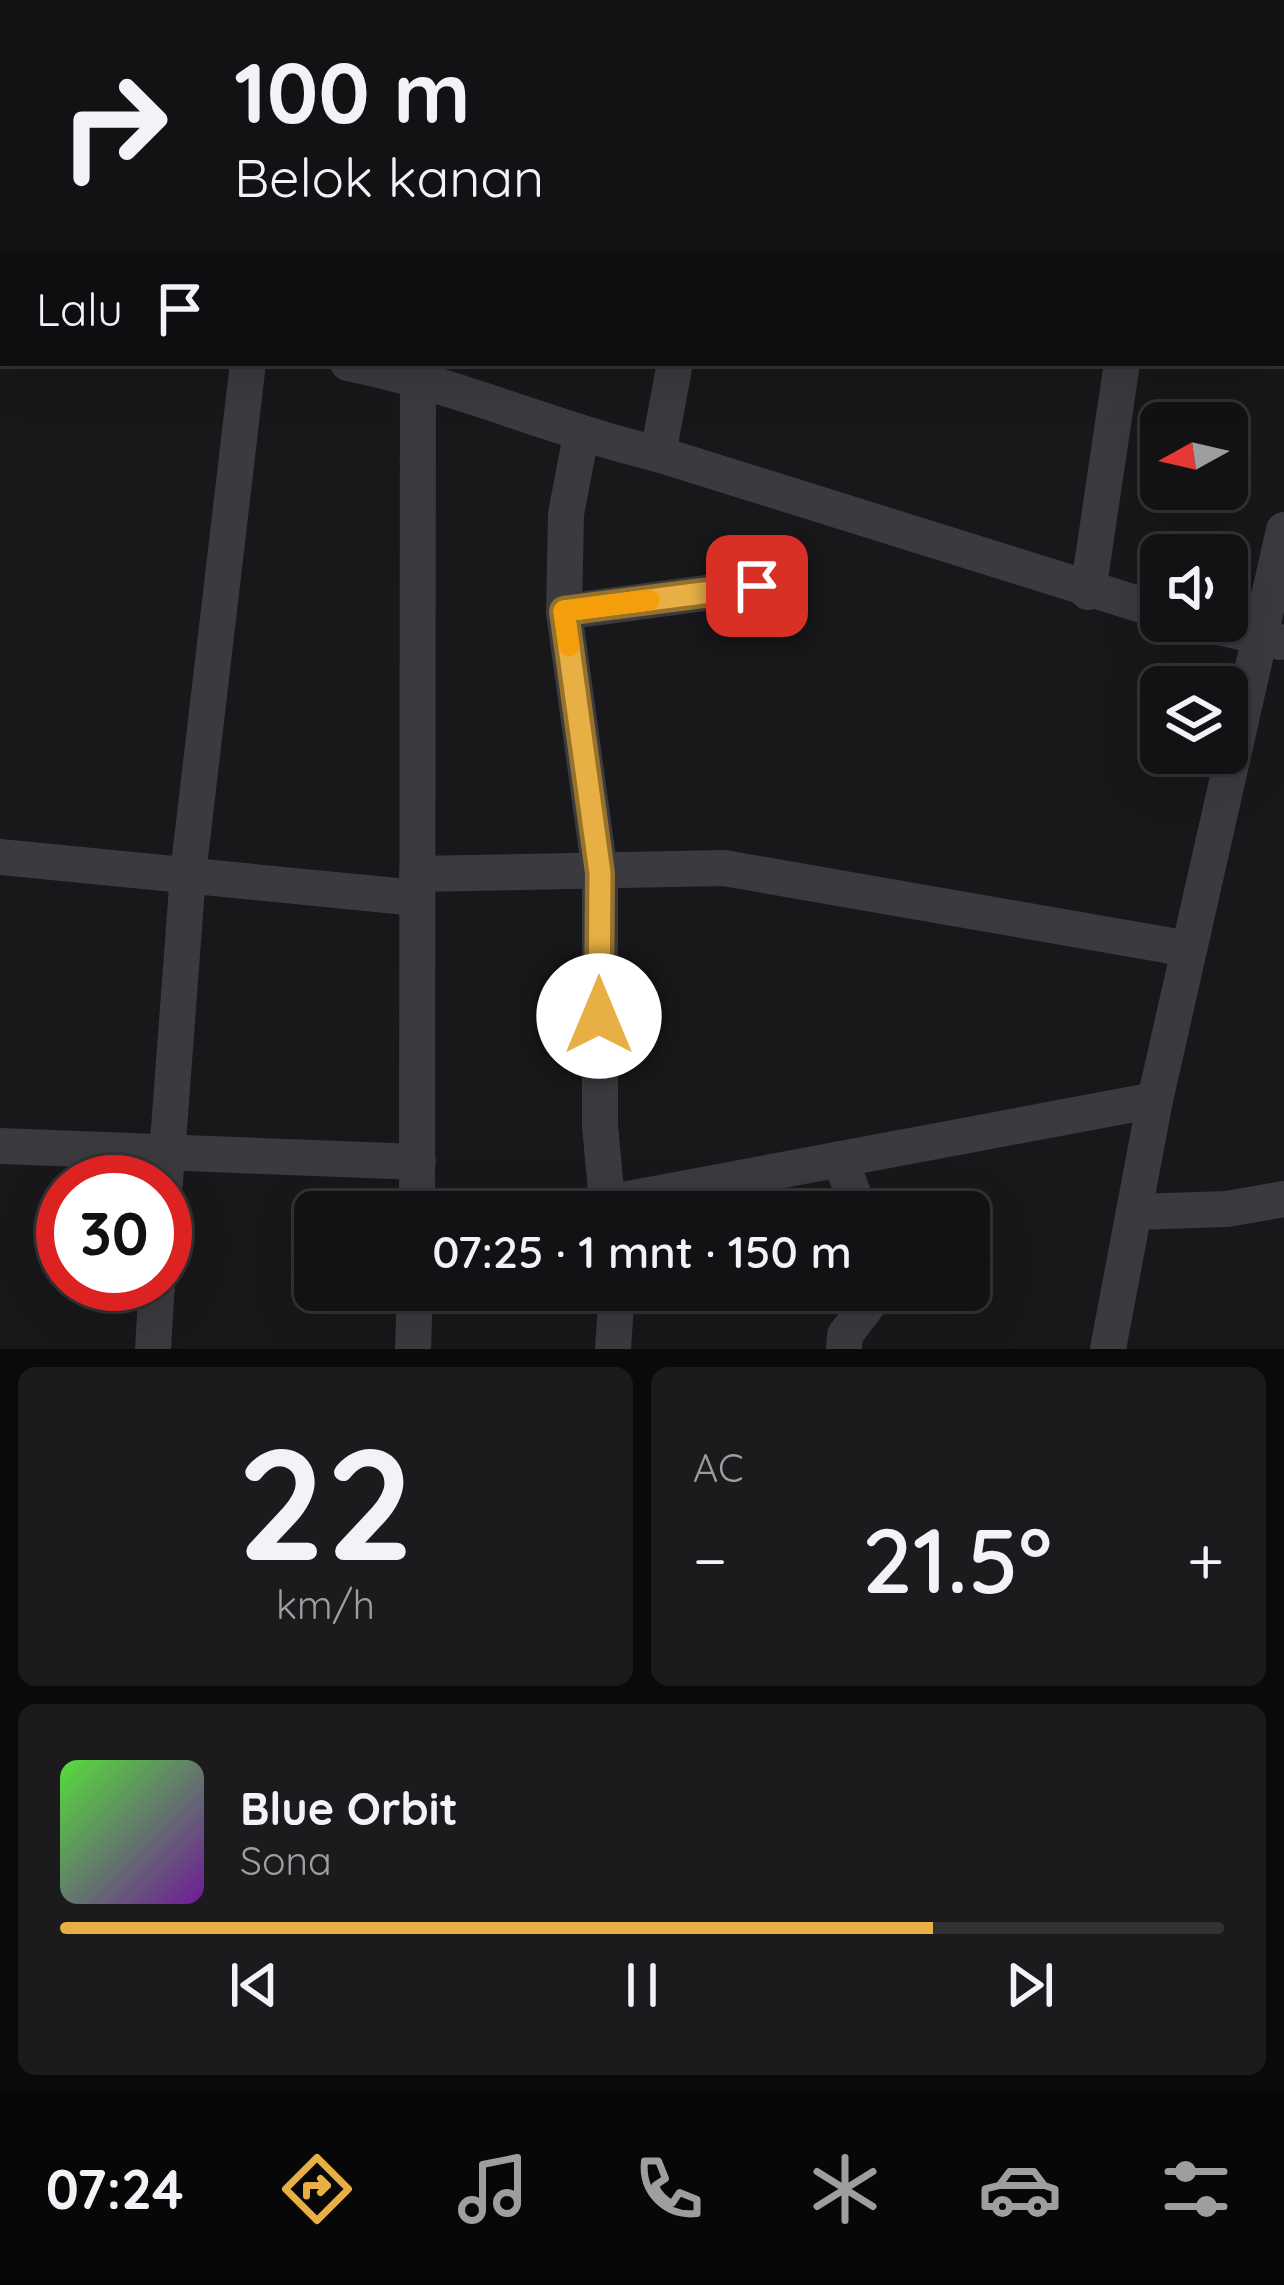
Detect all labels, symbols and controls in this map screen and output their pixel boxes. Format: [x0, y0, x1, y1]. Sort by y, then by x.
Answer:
text: 100 m [234, 39, 471, 144]
icon: right [36, 48, 192, 204]
text: Belok kanan [234, 143, 544, 211]
icon: arrive [147, 276, 213, 342]
text: Lalu [36, 281, 123, 337]
north arrow [1140, 402, 1248, 510]
map controls [1140, 402, 1248, 774]
button: sound [1140, 534, 1248, 642]
pin [706, 535, 808, 637]
icon: arrive [724, 553, 790, 619]
button: layers [1140, 666, 1248, 774]
position arrow [536, 953, 662, 1079]
speed limit sign: 30 [36, 1155, 192, 1311]
text: 07:25 · 1 mnt · 150 m [432, 1223, 852, 1279]
text: 22 [237, 1404, 414, 1599]
text: AC [693, 1443, 744, 1492]
text: 21.5° [862, 1503, 1052, 1616]
text: − [693, 1518, 727, 1601]
text: + [1187, 1518, 1224, 1601]
text: km/h [276, 1580, 375, 1629]
text: Blue Orbit [240, 1780, 458, 1836]
text: Sona [240, 1836, 332, 1885]
icon: previous [221, 1952, 287, 2018]
icon: pause [609, 1952, 675, 2018]
icon: next [997, 1952, 1063, 2018]
icon: directions [275, 2147, 359, 2231]
icon: music [451, 2147, 535, 2231]
icon: phone [627, 2147, 711, 2231]
icon: climate [803, 2147, 887, 2231]
icon: car [978, 2147, 1062, 2231]
icon: filters [1154, 2147, 1238, 2231]
text: 07:24 [46, 2155, 184, 2223]

